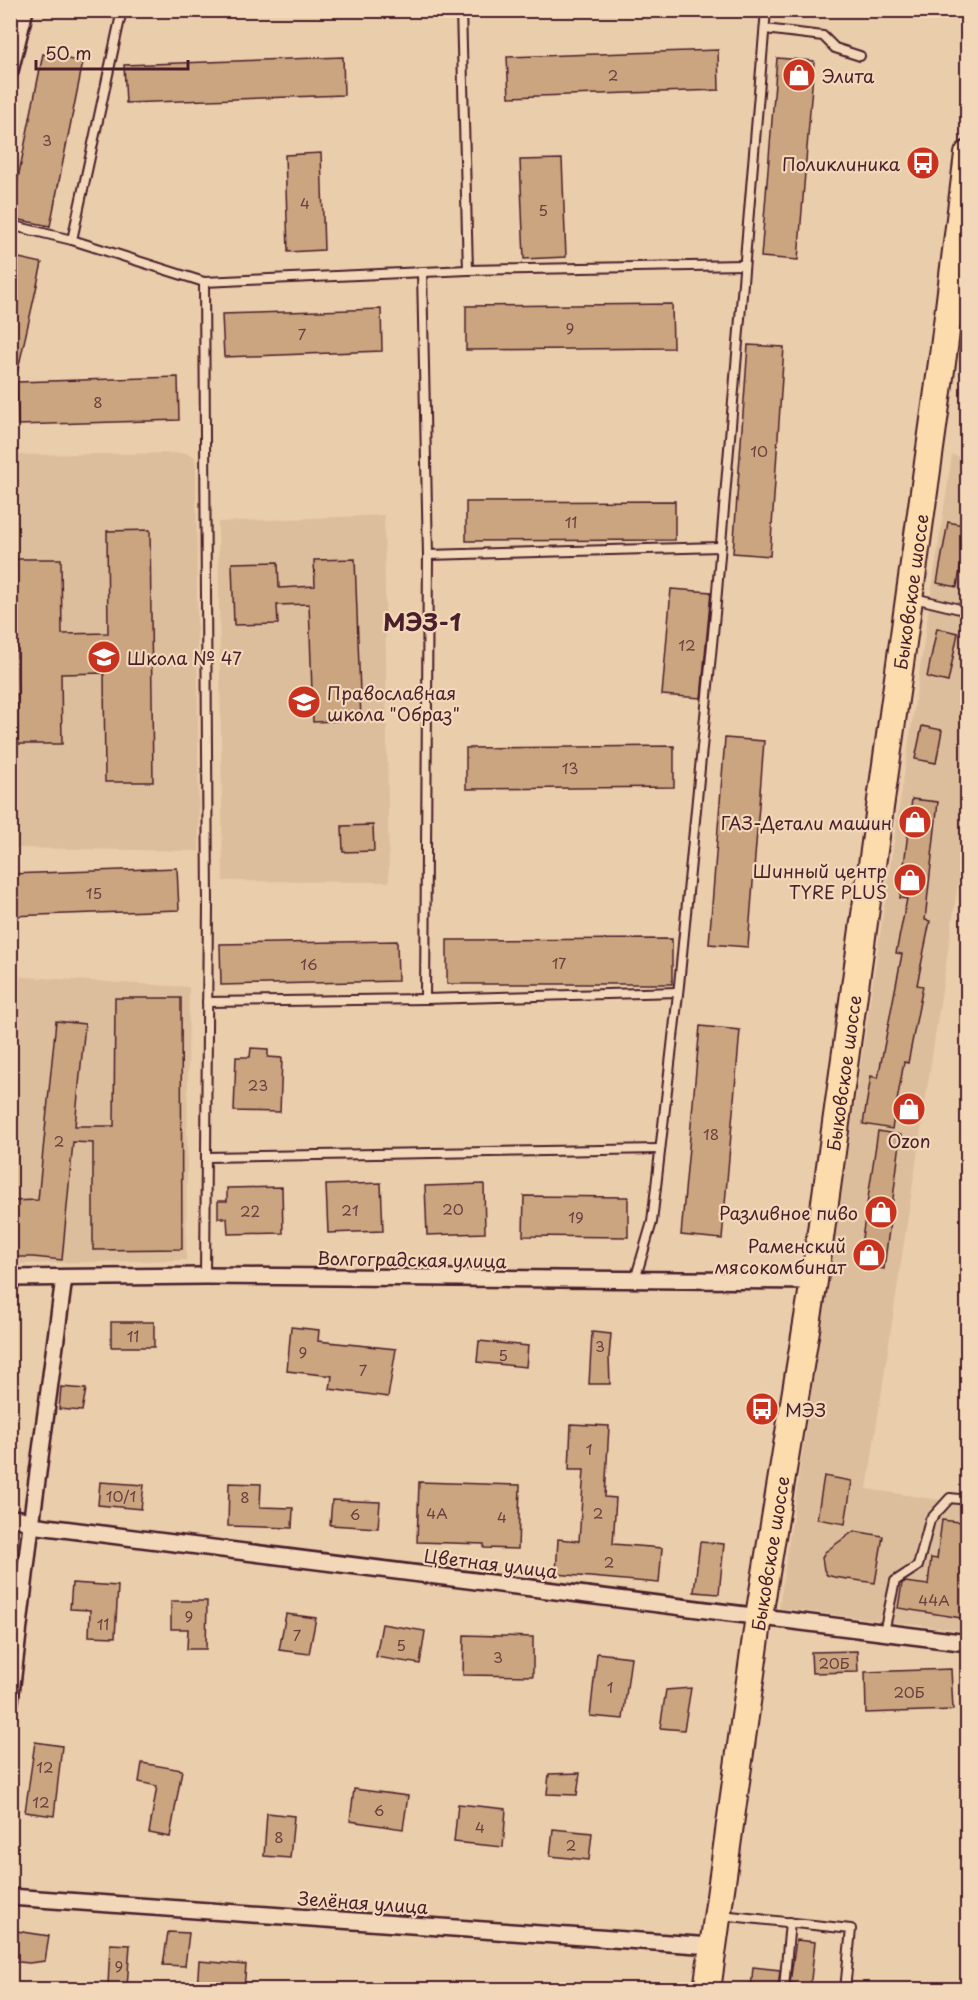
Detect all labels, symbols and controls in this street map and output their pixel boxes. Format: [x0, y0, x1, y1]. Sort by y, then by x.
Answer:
scale bar [36, 33, 188, 71]
text: 50 m [45, 39, 92, 66]
shop icon: Элита [781, 57, 817, 93]
place label: Элита [822, 62, 875, 89]
house number: 2 [608, 63, 618, 86]
house number: 3 [42, 128, 52, 151]
bus stop icon: Поликлиника [905, 145, 941, 181]
place label: Поликлиника [782, 150, 901, 177]
house number: 4 [300, 191, 310, 214]
house number: 5 [538, 198, 548, 221]
house number: 9 [566, 316, 574, 339]
house number: 7 [298, 322, 307, 345]
house number: 8 [93, 390, 103, 413]
house number: 10 [750, 439, 768, 462]
house number: 11 [565, 510, 577, 533]
street label: Быковское шоссе [886, 512, 934, 671]
district label: МЭЗ-1 [383, 603, 461, 639]
house number: 12 [678, 633, 696, 656]
school or university icon: Школа № 47 [86, 639, 122, 675]
place label: Школа № 47 [127, 644, 242, 671]
place label: Православная школа "Образ" [327, 679, 460, 727]
school or university icon: Православная школа "Образ" [286, 684, 322, 720]
house number: 13 [562, 756, 578, 779]
shop icon: ГАЗ-Детали машин [897, 804, 933, 840]
place label: ГАЗ-Детали машин [720, 809, 892, 836]
place label: Шинный центр TYRE PLUS [753, 857, 887, 905]
shop icon: Шинный центр TYRE PLUS [892, 862, 928, 898]
house number: 15 [86, 881, 102, 904]
house number: 17 [552, 951, 566, 974]
house number: 16 [300, 952, 318, 975]
street label: Быковское шоссе [819, 993, 867, 1153]
house number: 23 [248, 1073, 268, 1096]
shop icon: Ozon [891, 1091, 927, 1127]
house number: 18 [703, 1122, 719, 1145]
place label: Ozon [887, 1127, 931, 1154]
house number: 2 [54, 1129, 64, 1152]
shop icon: Разливное пиво [863, 1194, 899, 1230]
house number: 20 [442, 1197, 464, 1220]
house number: 21 [341, 1198, 359, 1221]
house number: 22 [240, 1199, 260, 1222]
place label: Разливное пиво [719, 1199, 858, 1226]
house number: 19 [568, 1205, 584, 1228]
place label: Раменский мясокомбинат [714, 1232, 847, 1280]
shop icon: Раменский мясокомбинат [851, 1237, 887, 1273]
street label: Волгоградская улица [317, 1244, 508, 1274]
house number: 11 [127, 1324, 139, 1347]
house number: 3 [595, 1334, 605, 1357]
house number: 9 [299, 1340, 307, 1363]
house number: 5 [498, 1343, 508, 1366]
house number: 7 [359, 1358, 368, 1381]
bus stop icon: МЭЗ [744, 1391, 780, 1427]
place label: МЭЗ [785, 1396, 826, 1423]
house number: 1 [586, 1437, 592, 1460]
street label: Быковское шоссе [744, 1474, 795, 1633]
house number: 10/1 [106, 1484, 136, 1507]
house number: 8 [240, 1485, 250, 1508]
house number: 4А [426, 1501, 448, 1524]
house number: 2 [593, 1501, 603, 1524]
house number: 6 [350, 1502, 360, 1525]
house number: 4 [497, 1505, 507, 1528]
street label: Цветная улица [423, 1541, 560, 1585]
house number: 2 [604, 1550, 614, 1573]
house number: 44А [918, 1588, 950, 1611]
house number: 9 [185, 1604, 193, 1627]
house number: 11 [97, 1612, 109, 1635]
house number: 7 [293, 1623, 302, 1646]
house number: 5 [396, 1633, 406, 1656]
house number: 3 [493, 1645, 503, 1668]
house number: 20Б [818, 1651, 850, 1674]
house number: 1 [607, 1675, 613, 1698]
house number: 20Б [893, 1680, 925, 1703]
house number: 12 [36, 1755, 54, 1778]
house number: 12 [32, 1790, 50, 1813]
house number: 6 [374, 1798, 384, 1821]
house number: 4 [475, 1815, 485, 1838]
house number: 8 [274, 1825, 284, 1848]
house number: 2 [566, 1833, 576, 1856]
street label: Зелёная улица [297, 1884, 430, 1920]
house number: 9 [115, 1954, 123, 1977]

